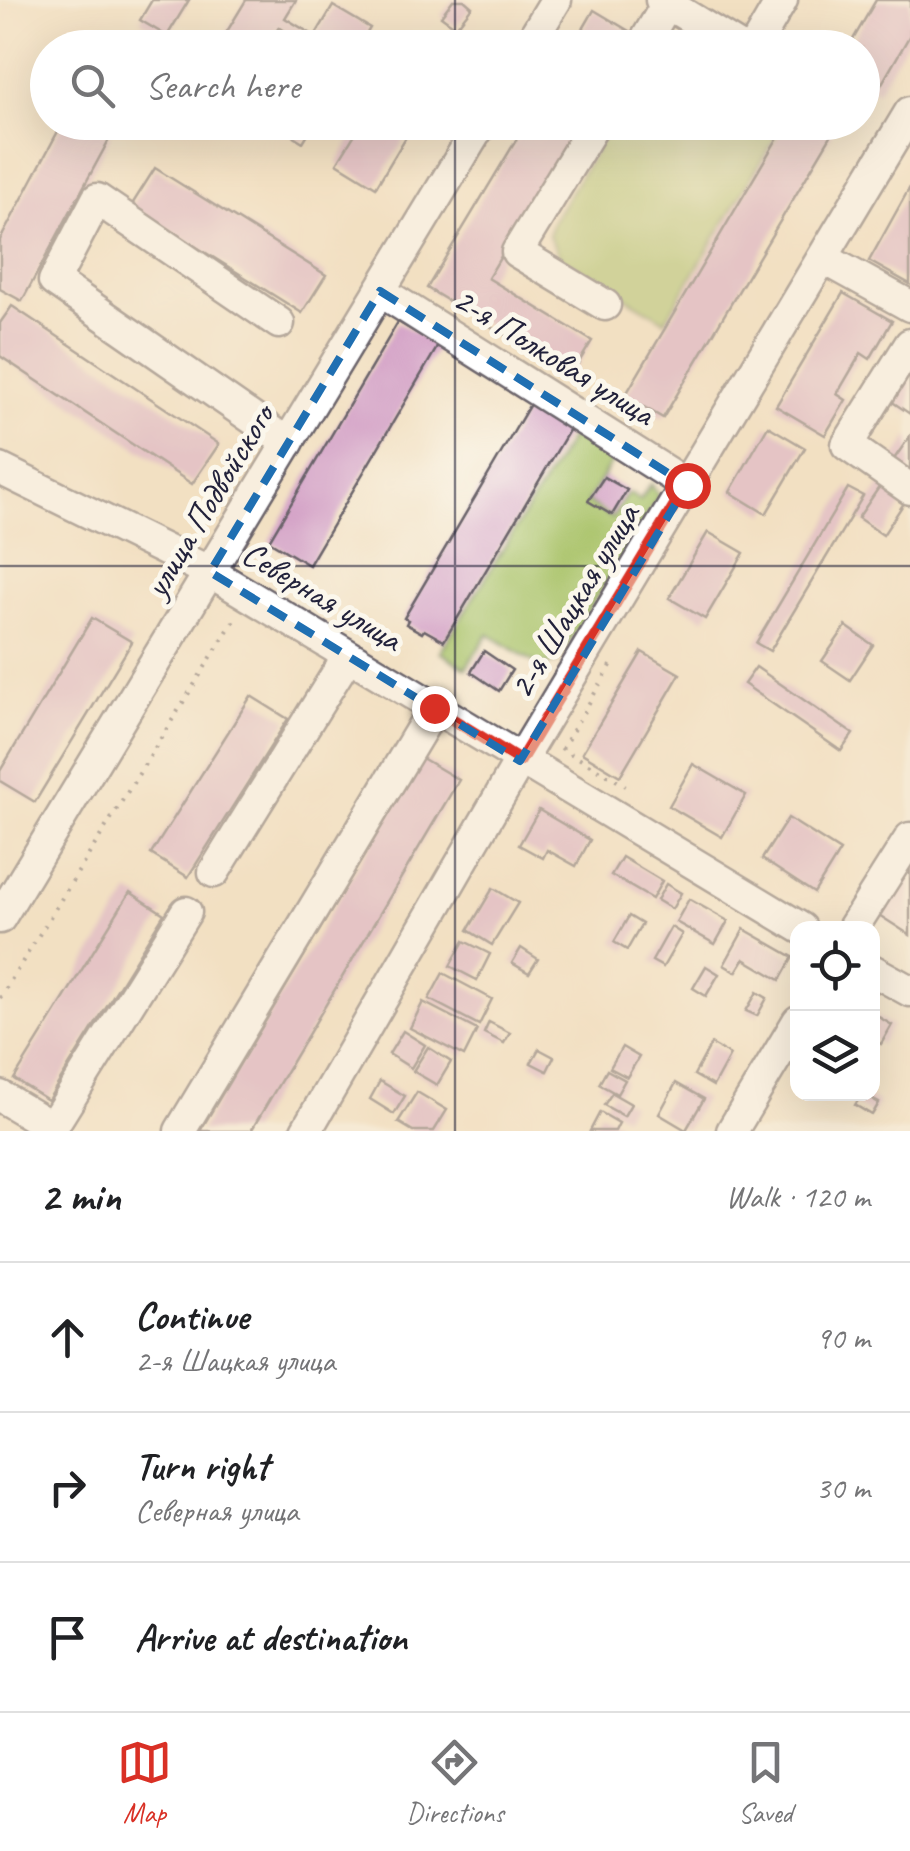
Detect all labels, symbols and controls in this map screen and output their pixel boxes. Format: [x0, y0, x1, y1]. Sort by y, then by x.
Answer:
search box [30, 30, 880, 140]
icon: search [65, 58, 120, 113]
text: Search here [145, 62, 300, 109]
street label: 2-я Полковая улица [445, 276, 665, 437]
street label: улица Подвойского [133, 393, 286, 607]
route start [665, 463, 711, 509]
street label: 2-я Шацкая улица [498, 493, 651, 706]
street label: Северная улица [234, 531, 413, 663]
route end [412, 686, 458, 732]
map controls [790, 921, 880, 1101]
button: locate [790, 921, 880, 1011]
button: layers [790, 1011, 880, 1101]
text: 2 min [40, 1170, 120, 1223]
text: Walk · 120 m [726, 1176, 870, 1217]
text: Continue [135, 1293, 249, 1340]
icon: ahead [40, 1310, 95, 1365]
text: 90 m [816, 1317, 870, 1358]
text: 2-я Шацкая улица [135, 1340, 335, 1381]
text: Turn right [135, 1443, 269, 1490]
icon: right [40, 1460, 95, 1515]
text: 30 m [816, 1467, 870, 1508]
text: Северная улица [135, 1490, 299, 1531]
icon: arrive [40, 1610, 95, 1665]
text: Arrive at destination [135, 1614, 407, 1661]
tab: Map [117, 1735, 172, 1830]
tab: Directions [406, 1735, 504, 1830]
tab: Saved [738, 1735, 793, 1830]

